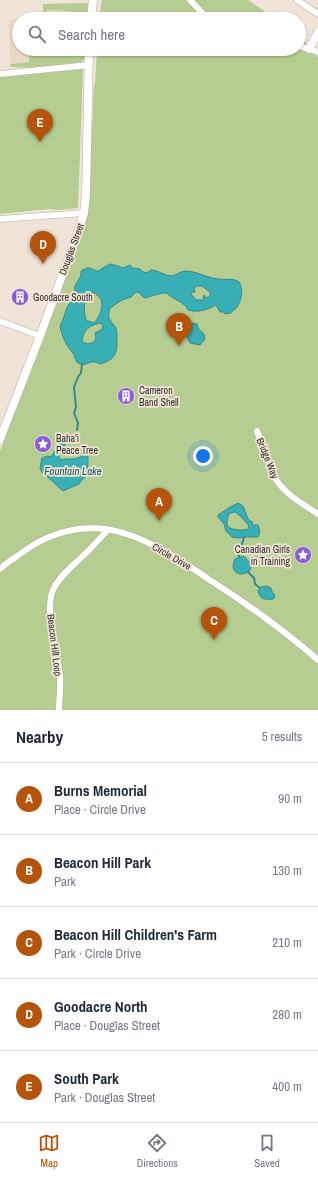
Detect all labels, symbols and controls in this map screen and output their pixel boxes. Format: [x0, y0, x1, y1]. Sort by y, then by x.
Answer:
search box [12, 12, 306, 56]
icon: search [26, 23, 48, 45]
text: Search here [58, 24, 125, 45]
pin: E [27, 109, 53, 142]
street label: Douglas Street [56, 221, 87, 277]
pin: D [30, 231, 56, 264]
building icon: Goodacre South [10, 287, 30, 307]
place label: Goodacre South [33, 291, 93, 304]
pin: B [166, 313, 192, 346]
place label: Cameron Band Shell [139, 384, 179, 409]
building icon: Cameron Band Shell [116, 386, 136, 406]
place label: Baha'i Peace Tree [56, 432, 98, 457]
place icon: Baha'i Peace Tree [33, 434, 53, 454]
street label: Bridge Way [254, 436, 282, 481]
your location [193, 446, 213, 466]
water label: Fountain Lake [44, 464, 102, 478]
pin: A [146, 488, 172, 521]
street label: Circle Drive [150, 540, 194, 573]
place label: Canadian Girls in Training [235, 543, 290, 568]
place icon: Canadian Girls in Training [293, 545, 313, 565]
pin: C [201, 607, 227, 640]
street label: Beacon Hill Loop [44, 613, 65, 677]
text: Nearby [16, 725, 63, 748]
text: 5 results [262, 728, 302, 745]
text: Burns Memorial [54, 780, 147, 801]
text: A [25, 790, 33, 807]
text: 90 m [278, 790, 302, 807]
text: Place · Circle Drive [54, 801, 146, 818]
text: Beacon Hill Park [54, 852, 151, 873]
text: B [25, 862, 33, 879]
text: 130 m [272, 862, 302, 879]
text: Park [54, 873, 76, 890]
text: Beacon Hill Children's Farm [54, 924, 217, 945]
text: C [25, 934, 33, 951]
text: 210 m [272, 934, 302, 951]
text: Park · Circle Drive [54, 945, 141, 962]
text: Goodacre North [54, 996, 148, 1017]
text: D [25, 1006, 33, 1023]
text: 280 m [272, 1006, 302, 1023]
text: Place · Douglas Street [54, 1017, 160, 1034]
text: South Park [54, 1068, 119, 1089]
text: E [25, 1078, 33, 1095]
text: 400 m [272, 1078, 302, 1095]
text: Park · Douglas Street [54, 1089, 155, 1106]
tab: Map [38, 1132, 60, 1170]
tab: Directions [137, 1132, 178, 1170]
tab: Saved [254, 1132, 280, 1170]

